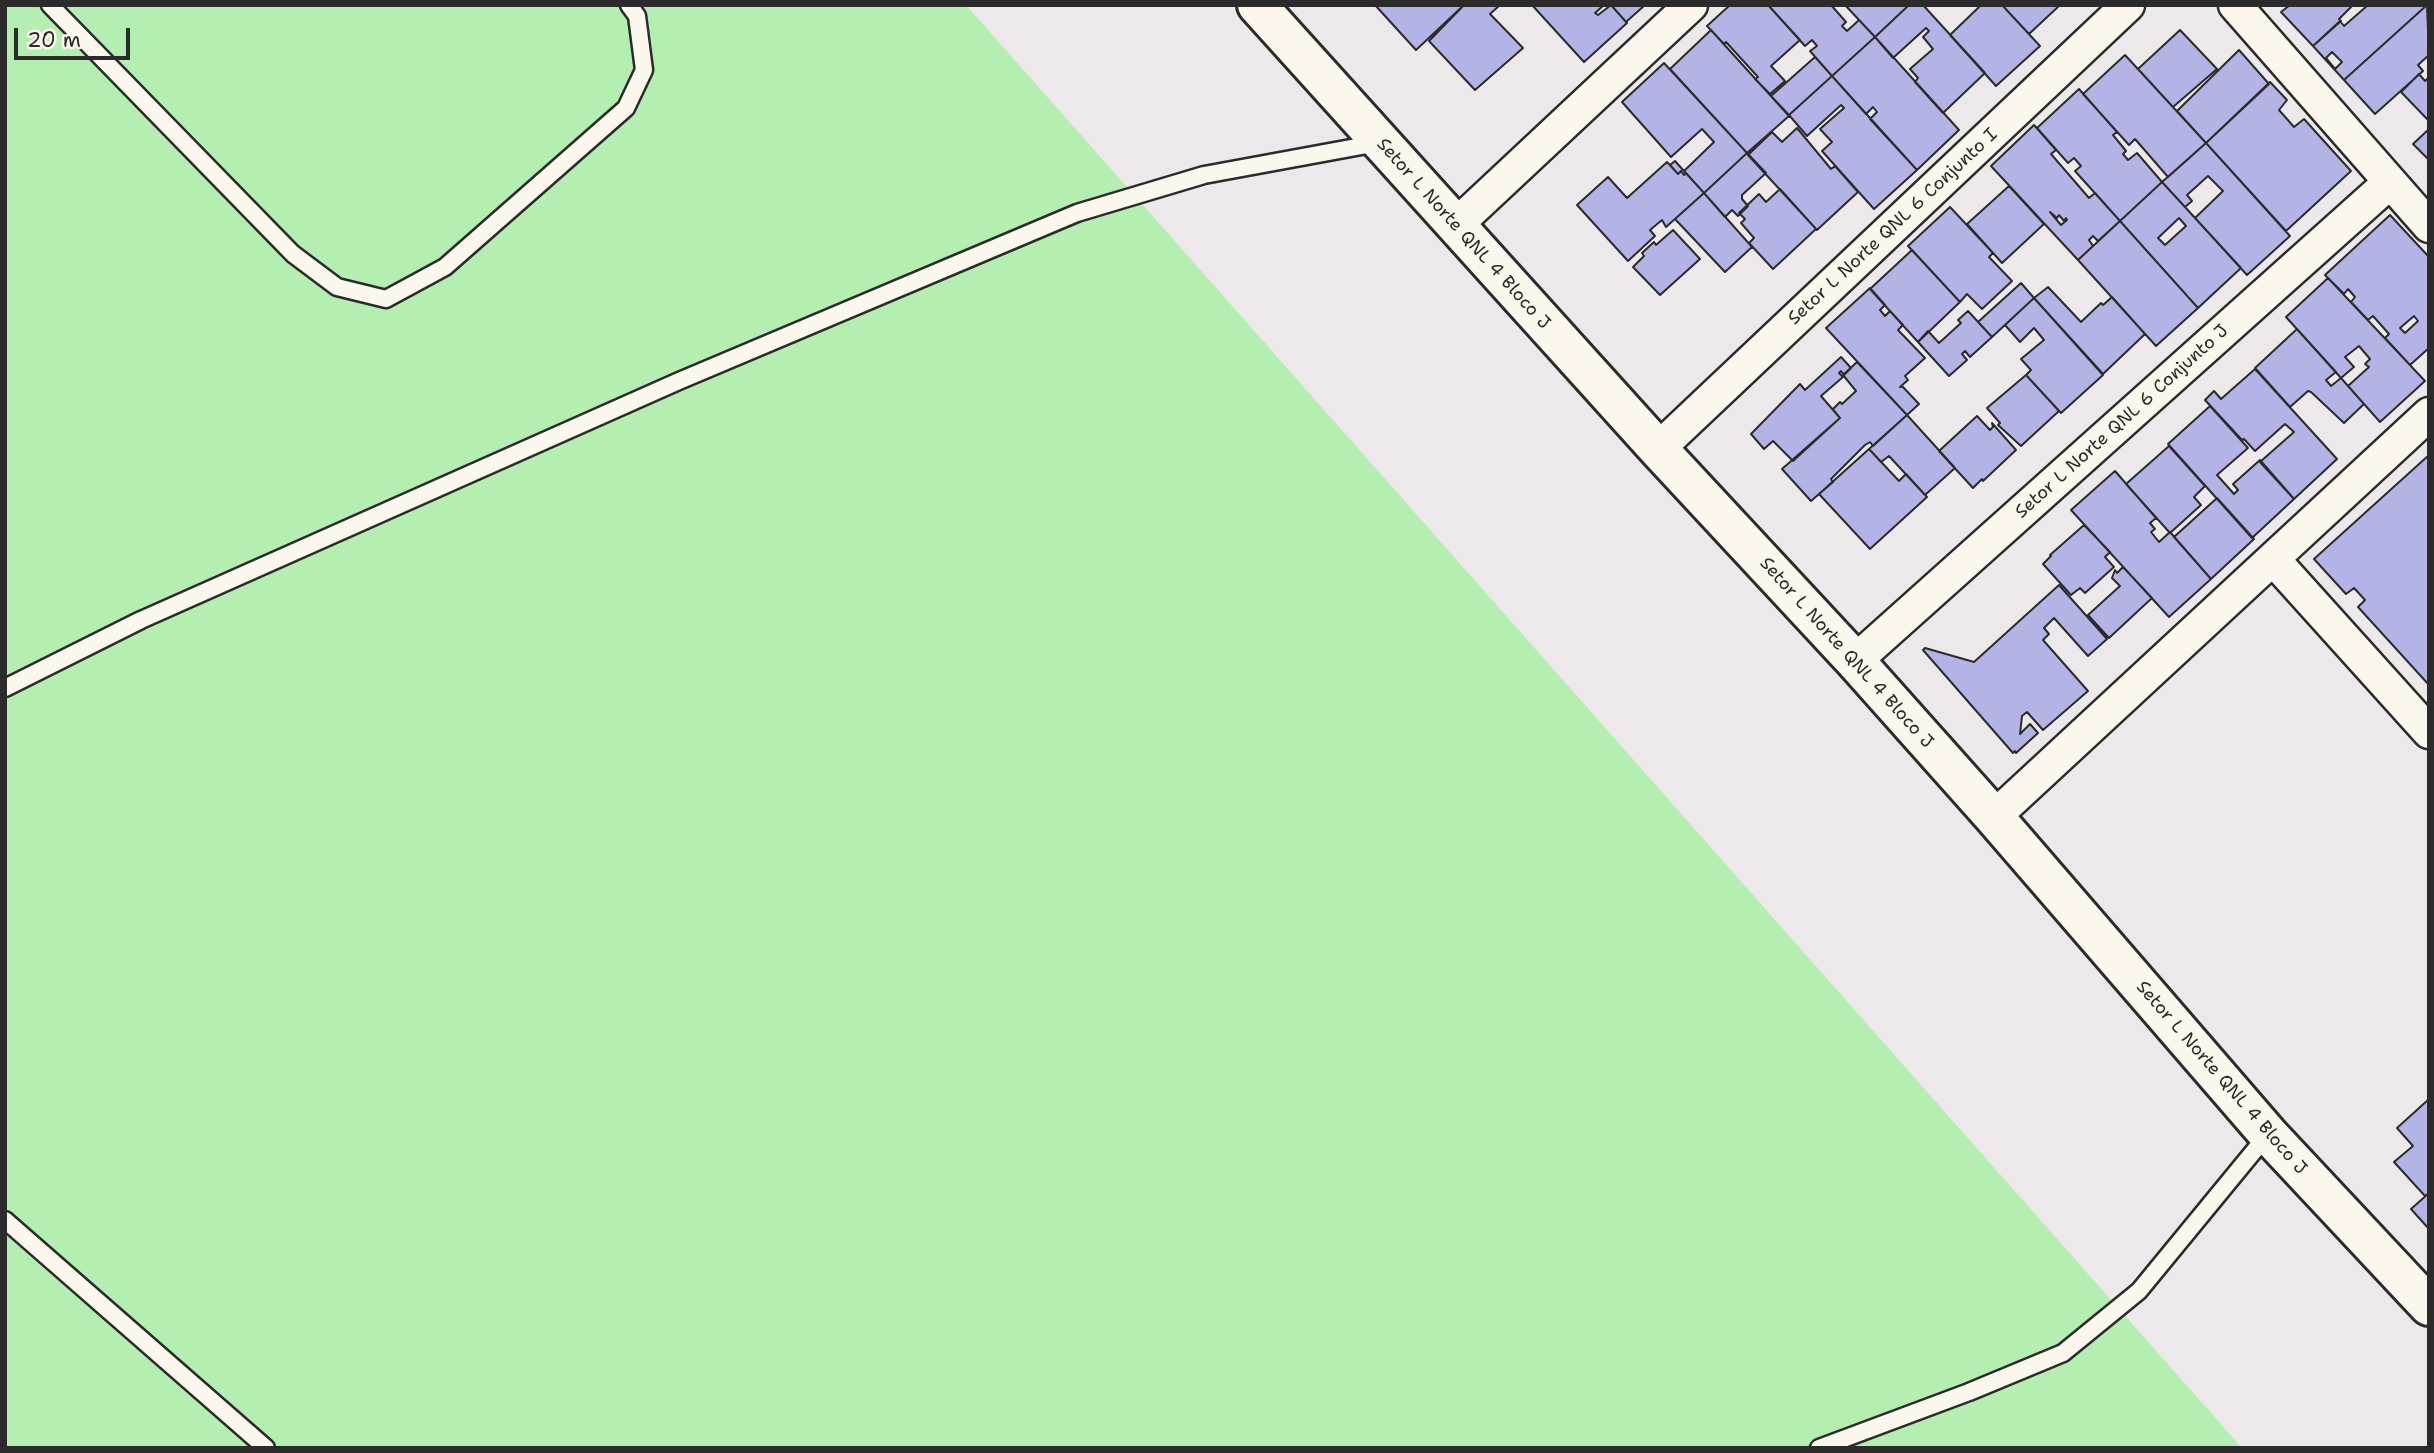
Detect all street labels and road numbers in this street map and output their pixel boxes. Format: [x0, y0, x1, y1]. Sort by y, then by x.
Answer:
street label: Setor L Norte QNL 6 Conjunto I [1784, 124, 2002, 330]
street label: Setor L Norte QNL 4 Bloco J [1372, 134, 1554, 334]
street label: Setor L Norte QNL 6 Conjunto J [2011, 321, 2233, 523]
street label: Setor L Norte QNL 4 Bloco J [1755, 553, 1937, 753]
street label: Setor L Norte QNL 4 Bloco J [2131, 977, 2311, 1179]

